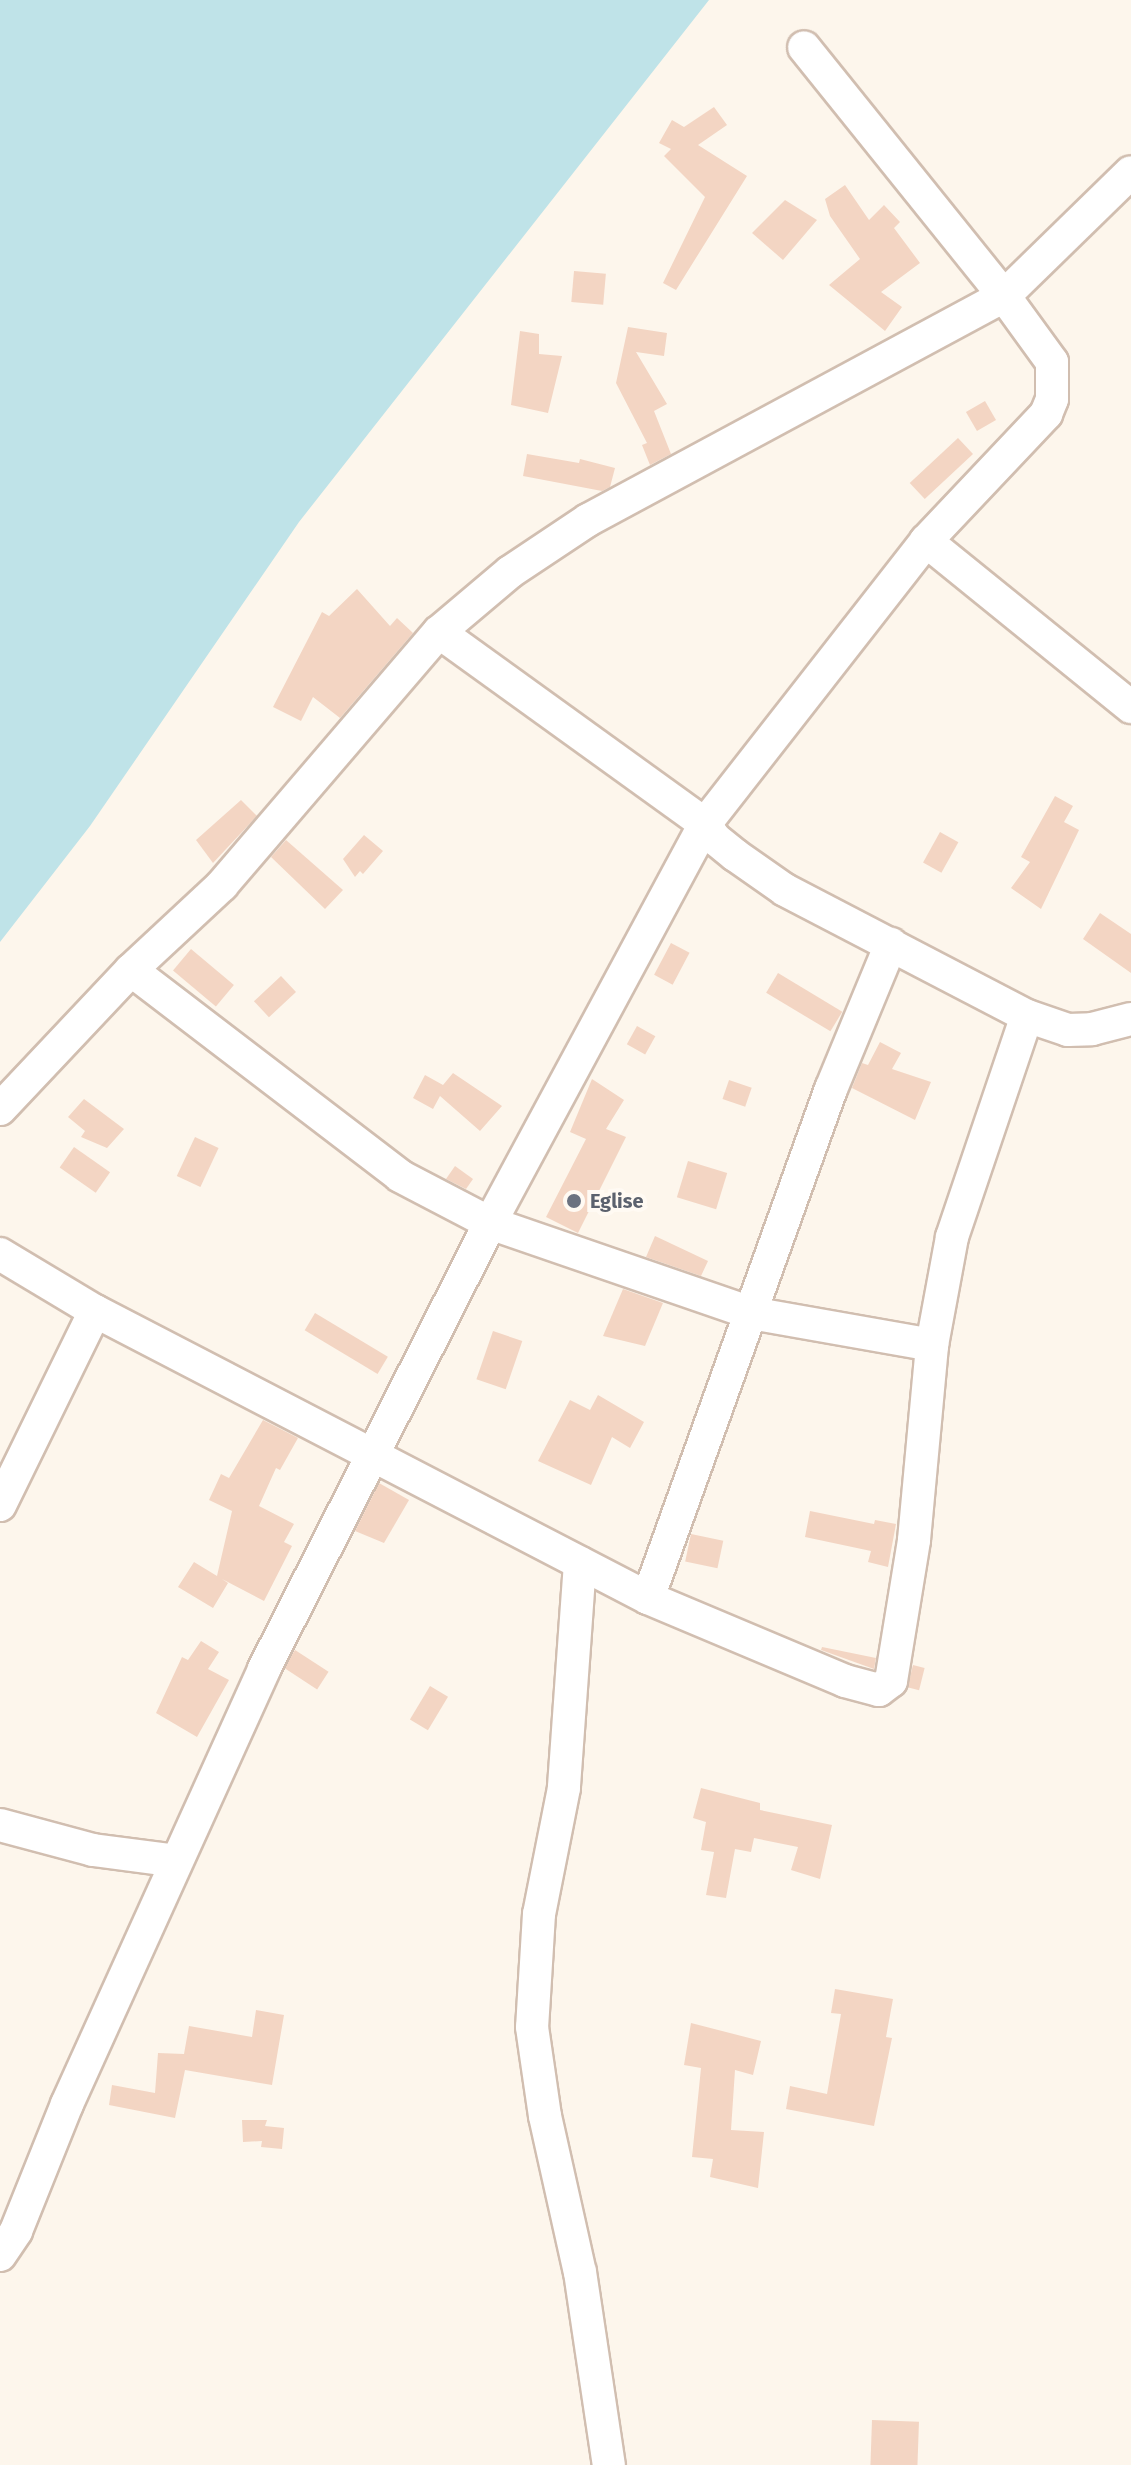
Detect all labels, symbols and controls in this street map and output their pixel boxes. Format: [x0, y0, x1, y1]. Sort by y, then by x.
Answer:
place label: Eglise [590, 1189, 643, 1213]
marker: Eglise [565, 1192, 583, 1210]

